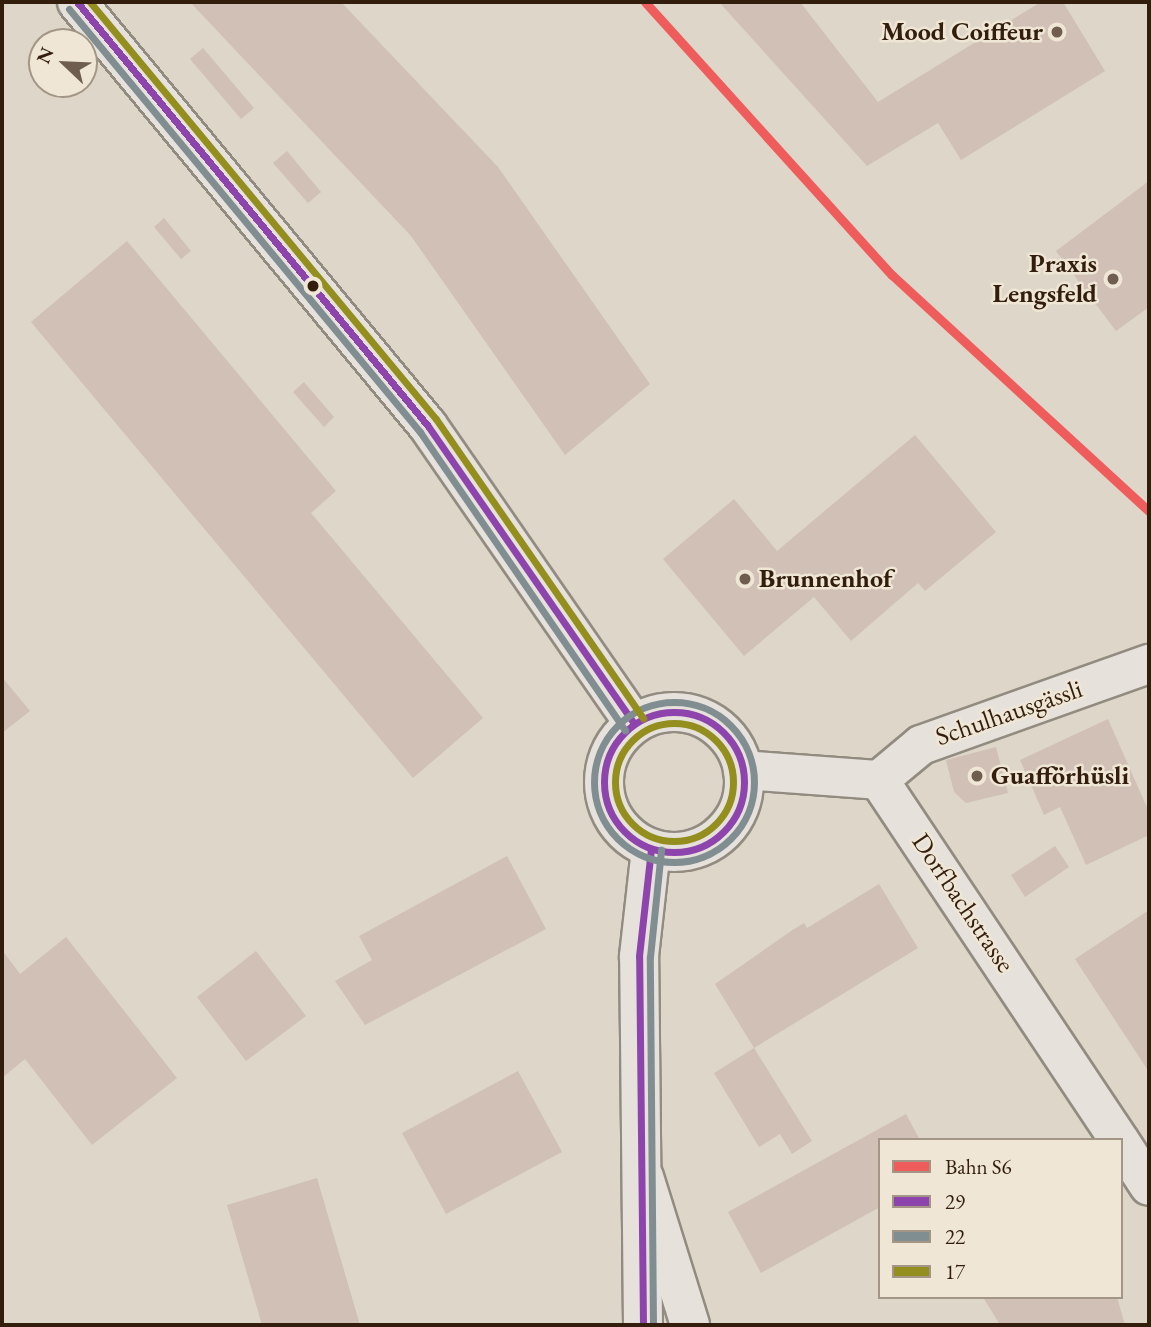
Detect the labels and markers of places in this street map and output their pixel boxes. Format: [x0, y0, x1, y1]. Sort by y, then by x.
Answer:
place label: Mood Coiffeur [881, 16, 1043, 48]
marker: Mood Coiffeur [1049, 24, 1065, 40]
place label: Praxis Lengsfeld [993, 248, 1097, 310]
marker: Praxis Lengsfeld [1103, 269, 1123, 289]
unlabelled marker [306, 279, 320, 293]
place label: Brunnenhof [759, 563, 892, 595]
marker: Brunnenhof [737, 571, 753, 587]
place label: Guafförhüsli [991, 760, 1129, 792]
marker: Guafförhüsli [969, 768, 985, 784]

